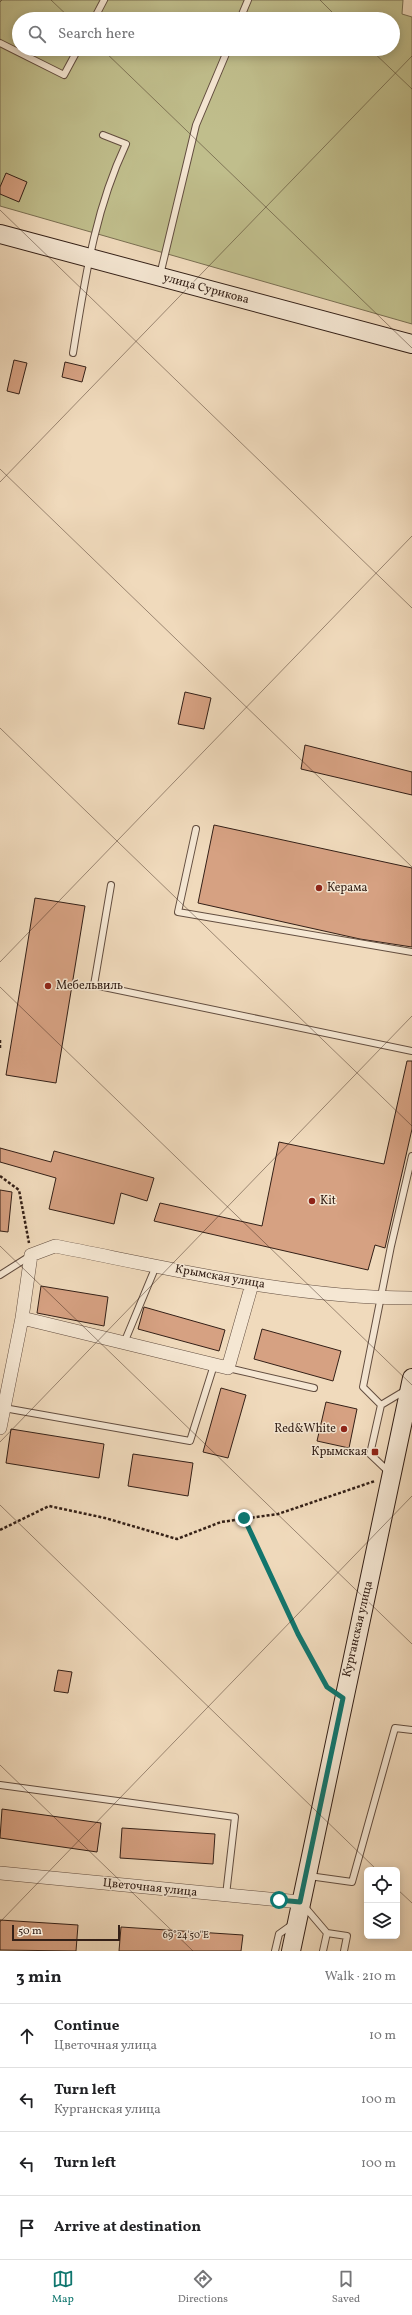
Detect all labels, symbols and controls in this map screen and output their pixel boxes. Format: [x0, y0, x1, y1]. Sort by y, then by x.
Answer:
search box [12, 12, 400, 56]
icon: search [26, 23, 48, 45]
text: Search here [58, 24, 135, 45]
street label: улица Сурикова [161, 270, 251, 308]
place label: Керама [327, 880, 367, 896]
marker: Керама [314, 883, 324, 893]
place label: Мебельвиль [56, 978, 123, 994]
marker: Мебельвиль [43, 981, 53, 991]
place label: Kit [320, 1193, 336, 1209]
marker: Kit [307, 1196, 317, 1206]
street label: Крымская улица [174, 1261, 266, 1293]
place label: Red&White [274, 1421, 336, 1437]
marker: Red&White [339, 1424, 349, 1434]
place label: Крымская [311, 1444, 367, 1460]
marker: Крымская [370, 1447, 380, 1457]
route end [235, 1509, 253, 1527]
street label: Курганская улица [339, 1579, 377, 1679]
map controls [364, 1867, 400, 1939]
button: locate [364, 1867, 400, 1903]
street label: Цветочная улица [102, 1875, 198, 1901]
route start [270, 1891, 288, 1909]
button: layers [364, 1903, 400, 1939]
scale bar [12, 1923, 120, 1942]
text: 50 m [18, 1924, 42, 1939]
text: 69°24'50"E [163, 1928, 209, 1942]
text: 3 min [16, 1966, 62, 1989]
text: Walk · 210 m [325, 1968, 396, 1986]
text: Continue [54, 2016, 119, 2037]
icon: ahead [16, 2025, 38, 2047]
text: 10 m [369, 2027, 396, 2045]
text: Цветочная улица [54, 2037, 157, 2055]
text: Turn left [54, 2080, 116, 2101]
icon: left [16, 2089, 38, 2111]
text: 100 m [361, 2091, 396, 2109]
text: Курганская улица [54, 2101, 161, 2119]
icon: left [16, 2153, 38, 2175]
text: Turn left [54, 2153, 116, 2174]
text: 100 m [361, 2155, 396, 2173]
icon: arrive [16, 2217, 38, 2239]
text: Arrive at destination [54, 2217, 201, 2238]
tab: Map [52, 2268, 74, 2307]
tab: Directions [178, 2268, 228, 2307]
tab: Saved [332, 2268, 360, 2307]

